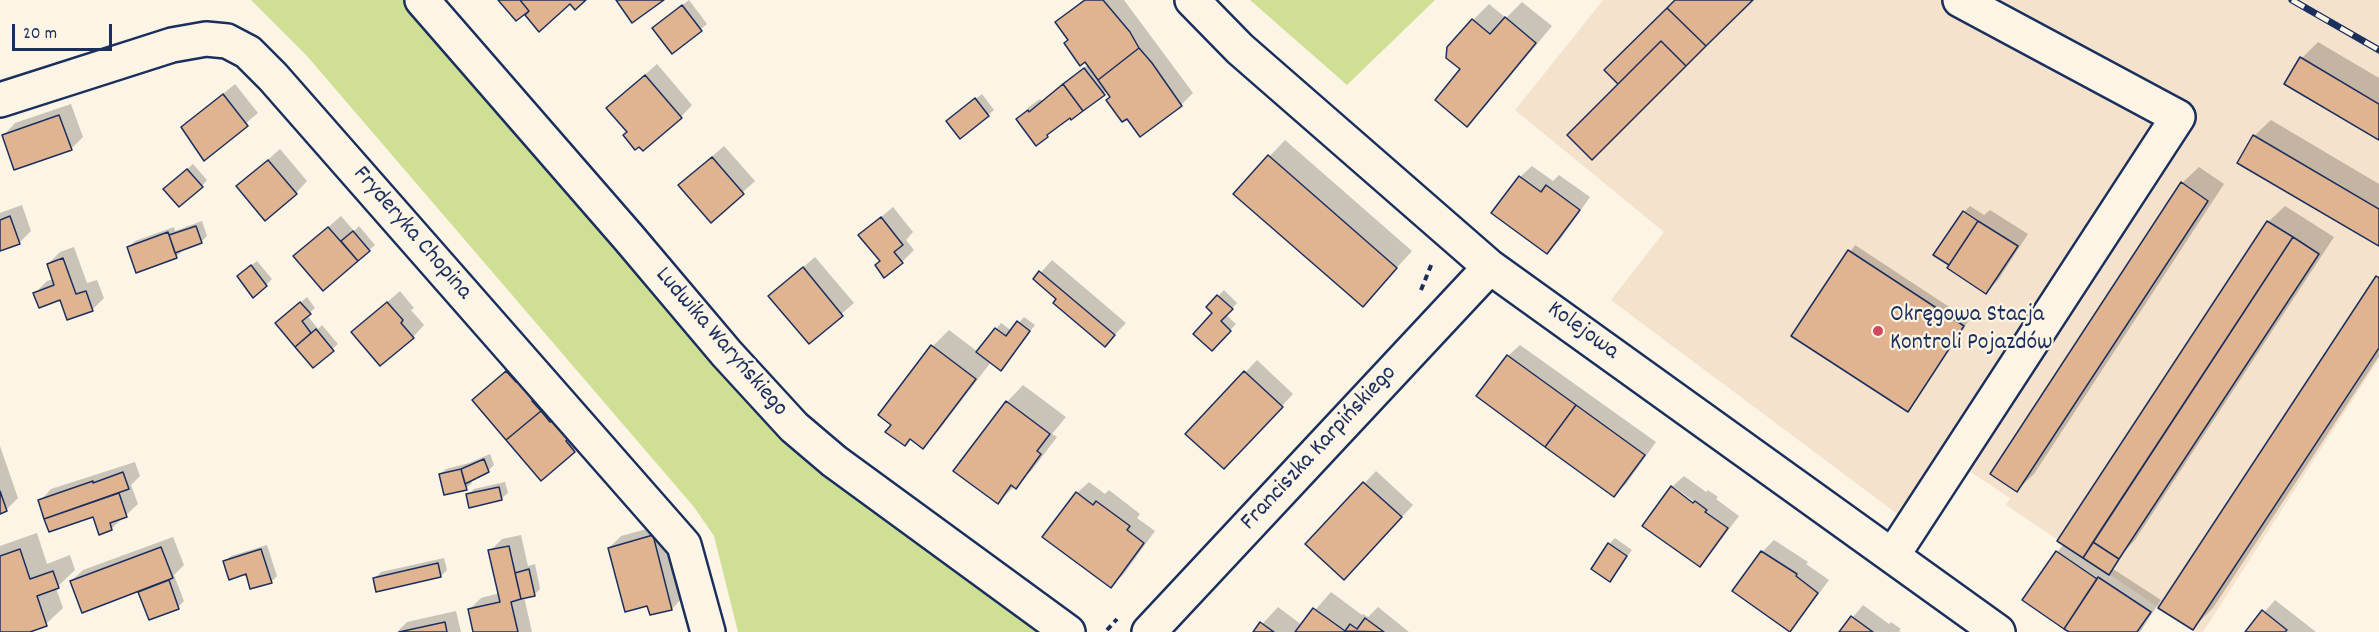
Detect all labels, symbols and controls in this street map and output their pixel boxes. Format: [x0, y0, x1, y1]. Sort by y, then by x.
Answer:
scale bar [15, 12, 116, 50]
text: 20 m [23, 22, 57, 47]
street label: Fryderyka Chopina [345, 161, 477, 307]
street label: Ludwika Waryńskiego [647, 262, 793, 424]
street label: Kolejowa [1540, 296, 1624, 368]
place label: Okręgowa Stacja Kontroli Pojazdów [1890, 303, 2053, 359]
marker: Okręgowa Stacja Kontroli Pojazdów [1871, 324, 1885, 338]
street label: Franciszka Karpińskiego [1236, 360, 1404, 538]

